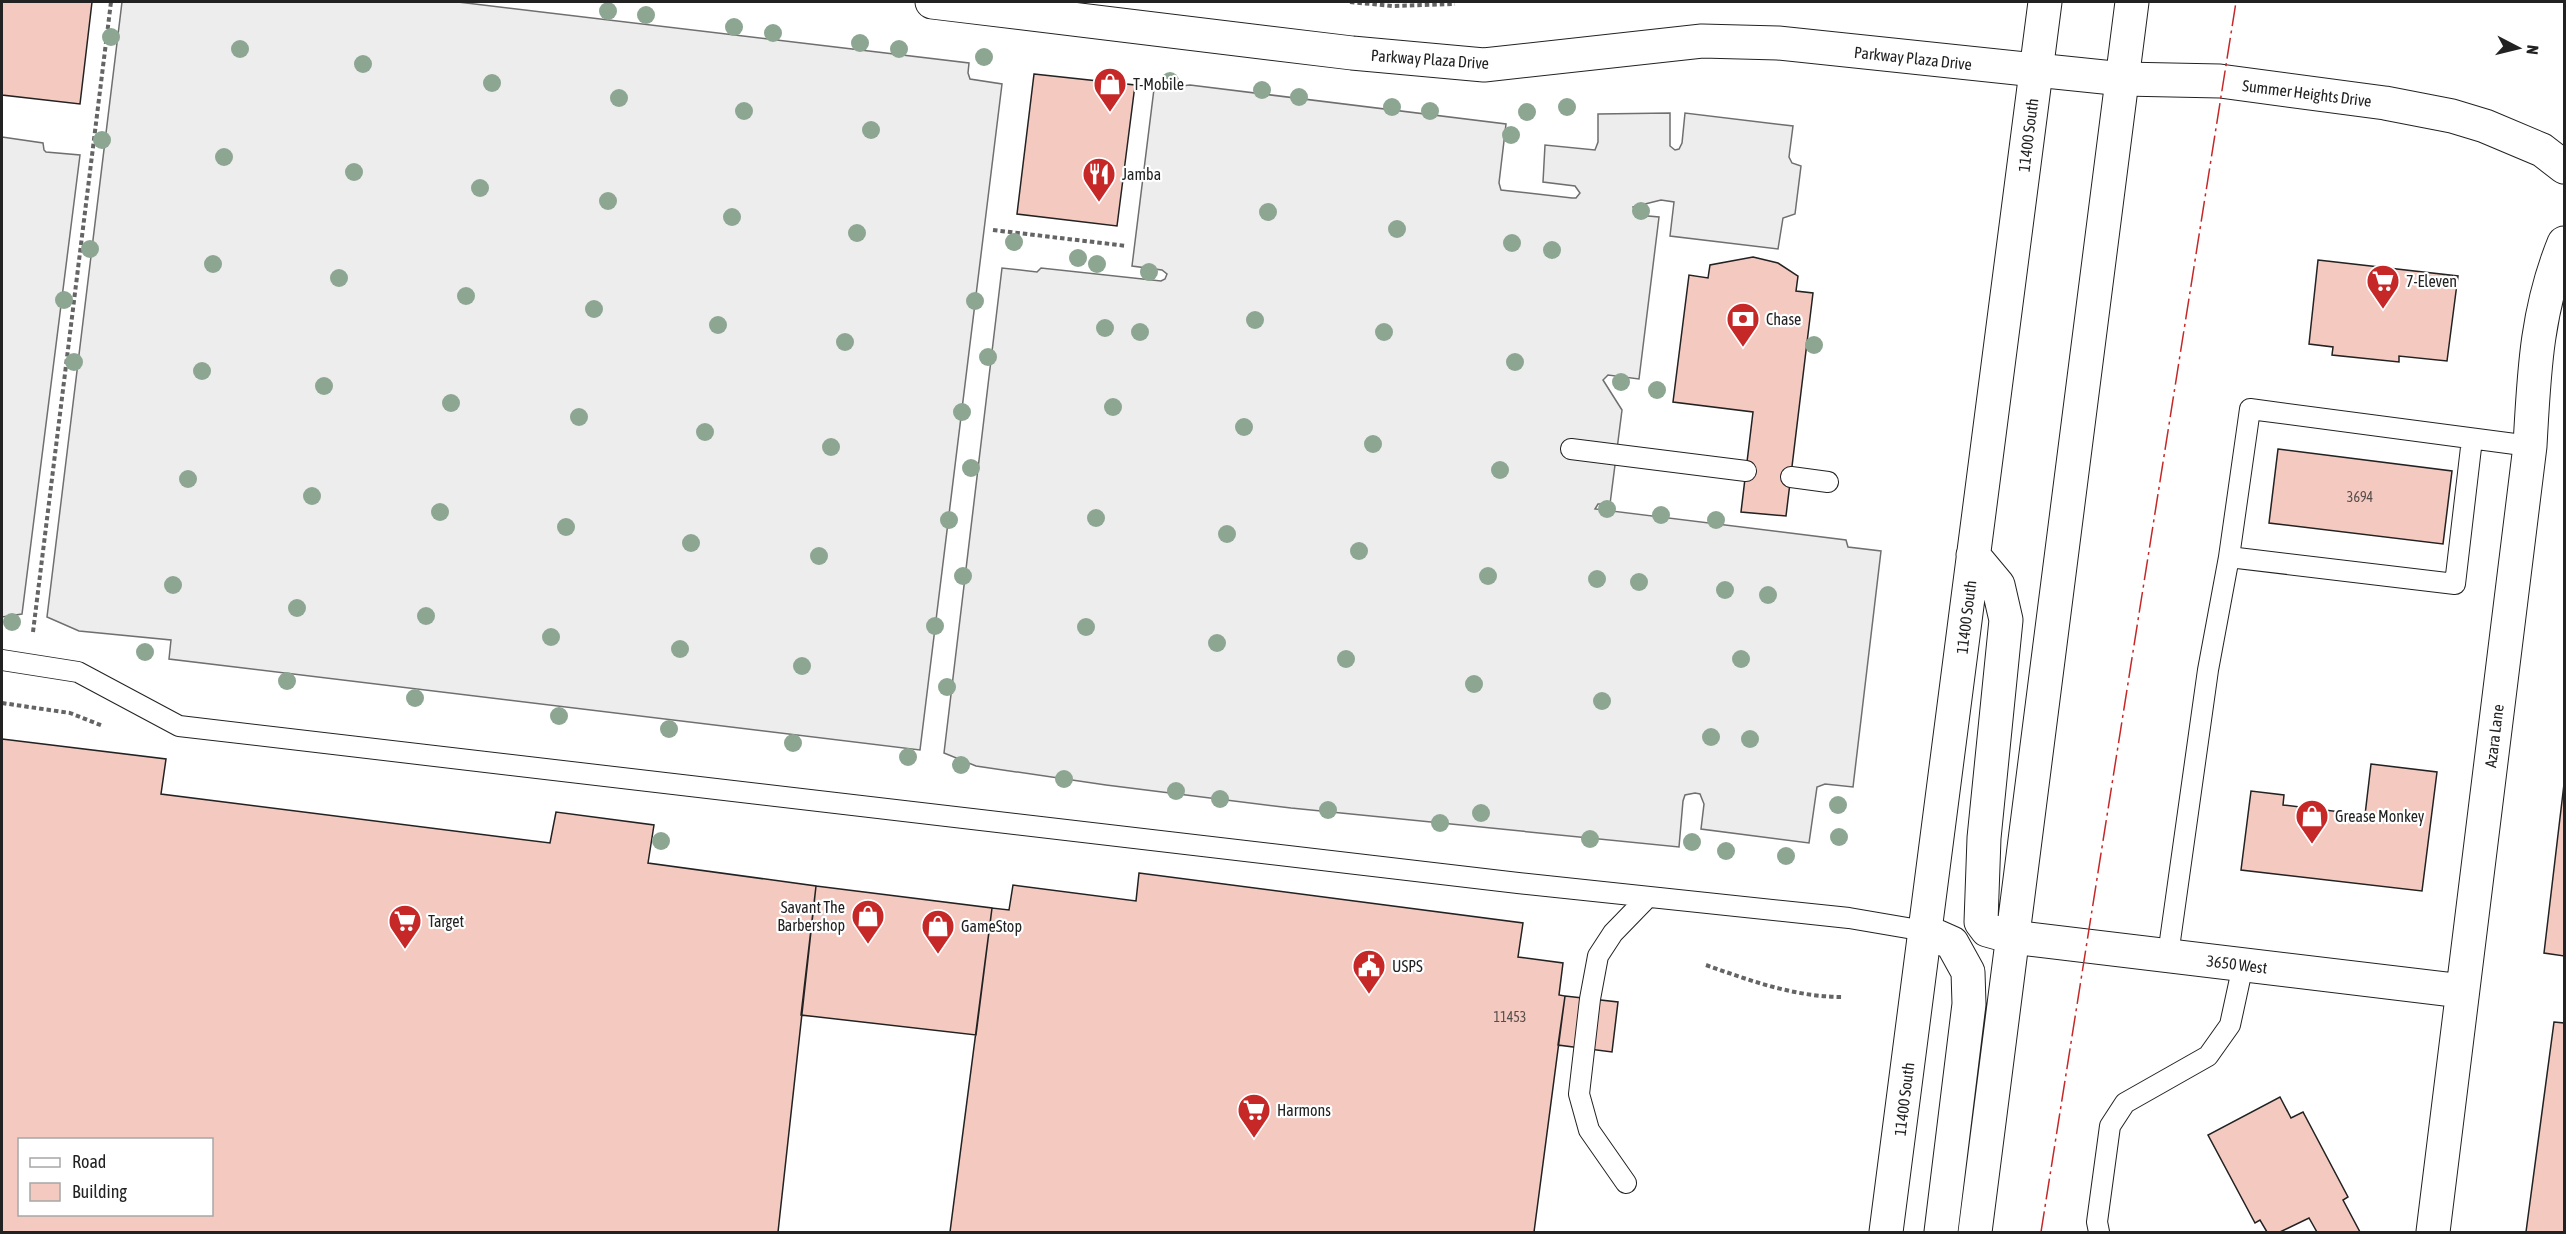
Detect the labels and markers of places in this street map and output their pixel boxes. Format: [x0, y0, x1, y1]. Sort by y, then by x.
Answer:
shop icon: T-Mobile [1092, 66, 1128, 113]
place label: T-Mobile [1133, 75, 1184, 93]
restaurant icon: Jamba [1081, 156, 1117, 203]
place label: Jamba [1122, 165, 1161, 183]
supermarket icon: 7-Eleven [2365, 263, 2401, 310]
place label: 7-Eleven [2406, 272, 2457, 290]
bank icon: Chase [1725, 301, 1761, 348]
place label: Chase [1766, 310, 1801, 328]
shop icon: Grease Monkey [2294, 798, 2330, 845]
place label: Grease Monkey [2335, 807, 2425, 826]
place label: Savant The Barbershop [777, 898, 845, 935]
shop icon: Savant The Barbershop [850, 898, 886, 945]
supermarket icon: Target [387, 903, 423, 950]
shop icon: GameStop [920, 908, 956, 955]
place label: Target [428, 912, 464, 931]
place label: GameStop [961, 917, 1022, 936]
public building icon: USPS [1351, 948, 1387, 995]
place label: USPS [1392, 957, 1423, 975]
supermarket icon: Harmons [1236, 1092, 1272, 1139]
place label: Harmons [1277, 1101, 1331, 1119]

